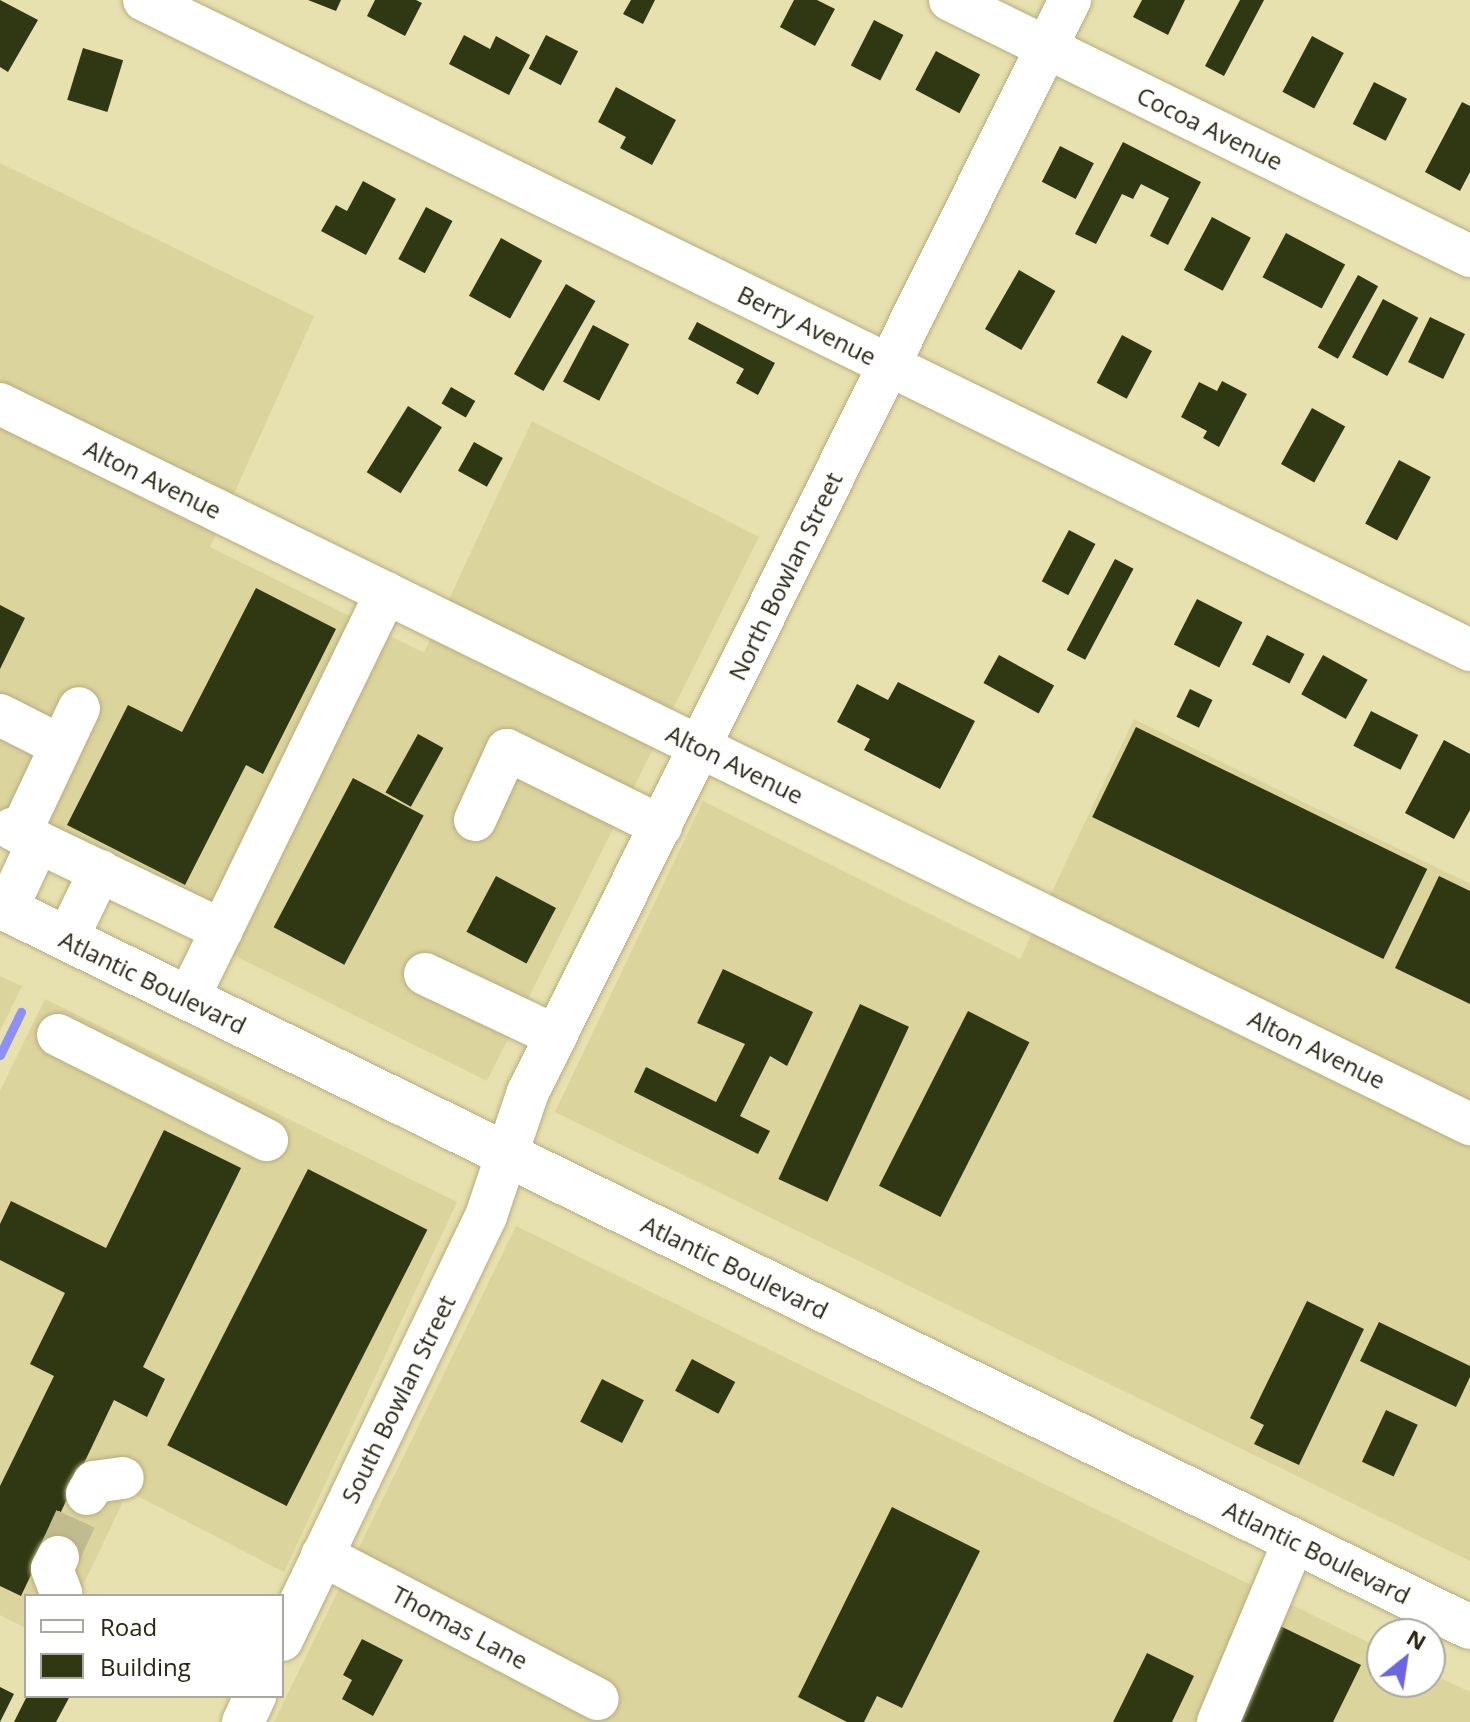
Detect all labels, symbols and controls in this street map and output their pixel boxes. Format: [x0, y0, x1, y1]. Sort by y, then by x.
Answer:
street label: Cocoa Avenue [1132, 80, 1288, 176]
street label: Berry Avenue [733, 279, 881, 371]
street label: Alton Avenue [80, 433, 226, 525]
street label: North Bowlan Street [722, 467, 848, 685]
street label: Alton Avenue [662, 718, 808, 810]
street label: Atlantic Boulevard [55, 924, 251, 1040]
street label: Alton Avenue [1244, 1003, 1390, 1095]
street label: Atlantic Boulevard [637, 1209, 833, 1325]
street label: South Bowlan Street [335, 1290, 461, 1508]
street label: Atlantic Boulevard [1219, 1494, 1415, 1610]
street label: Thomas Lane [387, 1579, 533, 1675]
legend [24, 1594, 284, 1698]
text: Road [100, 1610, 157, 1643]
north arrow [1366, 1618, 1446, 1698]
text: N [1402, 1621, 1432, 1656]
text: Building [100, 1650, 191, 1683]

